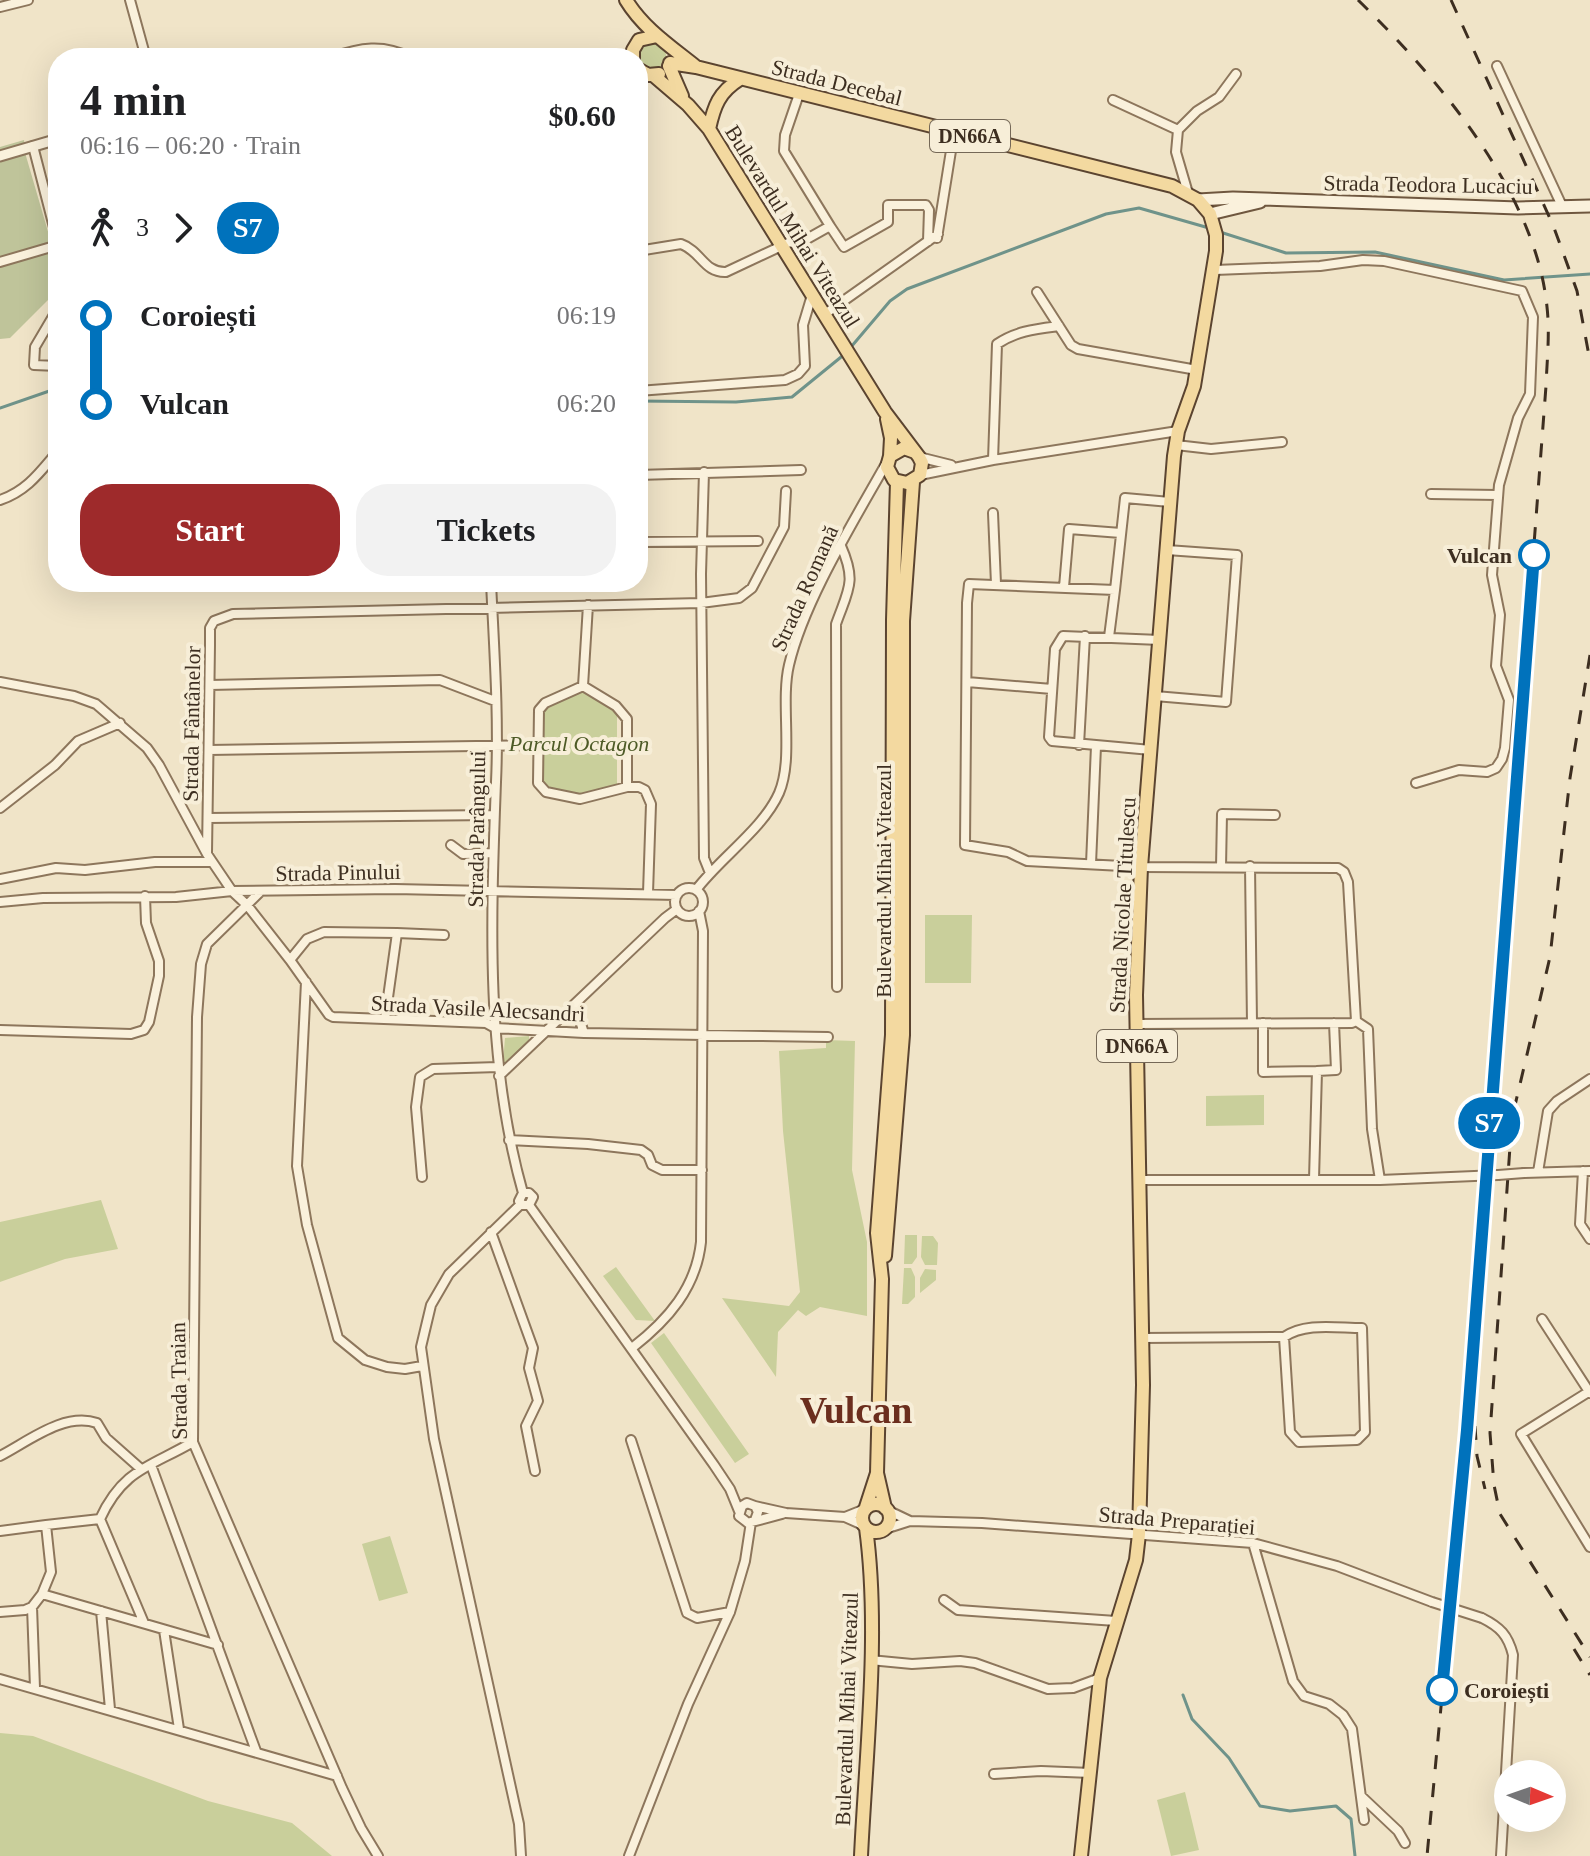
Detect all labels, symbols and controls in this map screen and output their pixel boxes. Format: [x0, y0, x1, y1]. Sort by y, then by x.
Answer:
street label: Strada Decebal [769, 54, 905, 111]
text: 4 min [80, 76, 186, 125]
text: $0.60 [549, 99, 616, 132]
street label: Bulevardul Mihai Viteazul [720, 120, 865, 332]
road number: DN66A [930, 120, 1010, 152]
text: 06:16 – 06:20 · Train [80, 131, 301, 160]
street label: Strada Teodora Lucaciu [1323, 170, 1533, 199]
icon: walk [80, 206, 124, 250]
icon: forward [161, 206, 205, 250]
text: S7 [233, 212, 263, 243]
text: 3 [136, 213, 149, 242]
text: Coroiești [140, 299, 256, 332]
text: 06:19 [557, 301, 616, 330]
text: Vulcan [140, 387, 229, 420]
text: 06:20 [557, 389, 616, 418]
button: Start [80, 484, 340, 576]
button: Tickets [356, 484, 616, 576]
street label: Strada Romană [766, 521, 843, 655]
marker: Vulcan [1519, 540, 1549, 570]
place label: Vulcan [1447, 543, 1512, 568]
street label: Strada Fântânelor [178, 645, 205, 802]
park label: Parcul Octagon [508, 731, 649, 756]
street label: Strada Parângului [463, 750, 490, 908]
street label: Bulevardul Mihai Viteazul [871, 764, 896, 998]
street label: Strada Nicolae Titulescu [1104, 796, 1141, 1014]
street label: Strada Pinului [275, 859, 401, 886]
street label: Strada Vasile Alecsandri [370, 990, 586, 1027]
road number: DN66A [1097, 1030, 1177, 1062]
line badge: S7 [1453, 1097, 1525, 1149]
text: S7 [1474, 1107, 1504, 1138]
street label: Strada Traian [165, 1322, 192, 1440]
district label: Vulcan [800, 1389, 912, 1431]
street label: Strada Preparației [1098, 1501, 1256, 1540]
street label: Bulevardul Mihai Viteazul [830, 1592, 863, 1826]
marker: Coroiești [1427, 1675, 1457, 1705]
place label: Coroiești [1464, 1678, 1549, 1704]
north arrow [1494, 1760, 1566, 1832]
map controls [1494, 1760, 1566, 1832]

